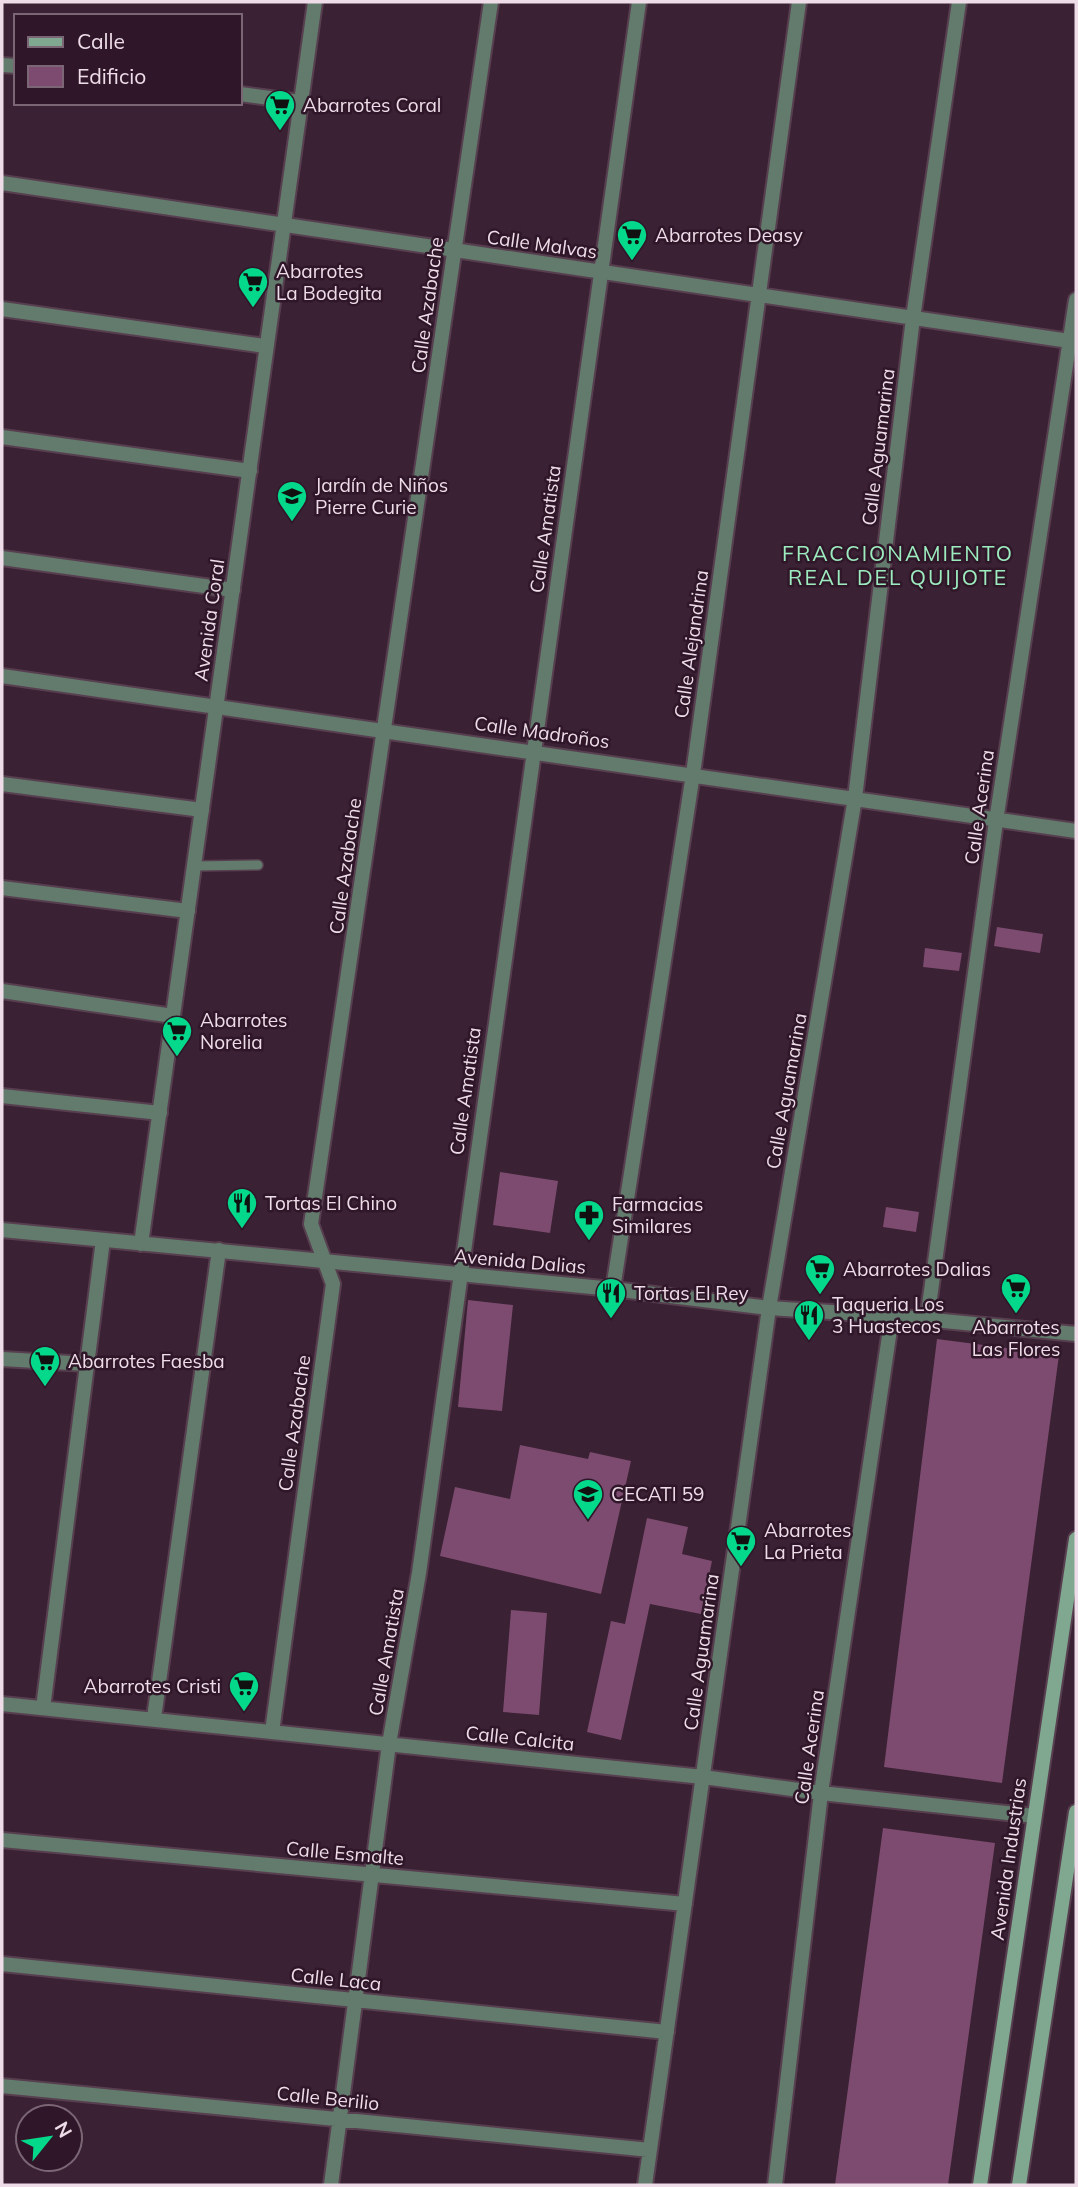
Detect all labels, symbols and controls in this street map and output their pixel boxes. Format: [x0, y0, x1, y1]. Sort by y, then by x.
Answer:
legend [14, 14, 242, 105]
text: Calle [77, 28, 125, 54]
text: Edificio [77, 63, 146, 89]
supermarket icon: Abarrotes Coral [263, 88, 297, 132]
place label: Abarrotes Coral [303, 93, 441, 117]
supermarket icon: Abarrotes Deasy [615, 218, 649, 262]
place label: Abarrotes Deasy [655, 223, 803, 247]
street label: Calle Malvas [485, 224, 599, 264]
street label: Calle Azabache [406, 235, 448, 375]
place label: Abarrotes La Bodegita [276, 259, 382, 305]
supermarket icon: Abarrotes La Bodegita [236, 265, 270, 309]
street label: Calle Aguamarina [856, 367, 900, 527]
street label: Calle Amatista [524, 463, 566, 595]
place label: Jardín de Niños Pierre Curie [315, 473, 448, 519]
school or university icon: Jardín de Niños Pierre Curie [275, 479, 309, 523]
district label: FRACCIONAMIENTO REAL DEL QUIJOTE [782, 540, 1014, 590]
street label: Avenida Coral [189, 557, 229, 683]
street label: Calle Alejandrina [669, 568, 713, 720]
street label: Calle Madroños [473, 711, 611, 753]
street label: Calle Acerina [959, 748, 999, 866]
street label: Calle Azabache [324, 796, 366, 936]
place label: Abarrotes Norelia [200, 1008, 288, 1054]
street label: Calle Aguamarina [760, 1011, 812, 1171]
supermarket icon: Abarrotes Norelia [160, 1014, 194, 1058]
street label: Calle Amatista [444, 1025, 486, 1157]
restaurant icon: Tortas El Chino [225, 1186, 259, 1230]
place label: Tortas El Chino [265, 1191, 397, 1215]
place label: Farmacias Similares [612, 1192, 703, 1238]
pharmacy icon: Farmacias Similares [572, 1198, 606, 1242]
street label: Avenida Dalias [453, 1243, 587, 1279]
supermarket icon: Abarrotes Dalias [803, 1252, 837, 1296]
place label: Abarrotes Dalias [843, 1257, 991, 1281]
supermarket icon: Abarrotes Las Flores [999, 1271, 1033, 1315]
restaurant icon: Tortas El Rey [594, 1276, 628, 1320]
place label: Tortas El Rey [634, 1281, 749, 1305]
place label: Taqueria Los 3 Huastecos [832, 1292, 944, 1338]
restaurant icon: Taqueria Los 3 Huastecos [792, 1298, 826, 1342]
place label: Abarrotes Las Flores [972, 1315, 1060, 1361]
supermarket icon: Abarrotes Faesba [28, 1344, 62, 1388]
place label: Abarrotes Faesba [68, 1349, 225, 1373]
street label: Calle Azabache [273, 1353, 315, 1493]
school or university icon: CECATI 59 [571, 1477, 605, 1521]
place label: CECATI 59 [611, 1482, 704, 1506]
place label: Abarrotes La Prieta [764, 1518, 852, 1564]
supermarket icon: Abarrotes La Prieta [724, 1524, 758, 1568]
street label: Calle Aguamarina [678, 1572, 724, 1732]
street label: Calle Amatista [363, 1586, 409, 1718]
supermarket icon: Abarrotes Cristi [227, 1669, 261, 1713]
place label: Abarrotes Cristi [84, 1674, 221, 1698]
street label: Calle Acerina [789, 1688, 829, 1806]
street label: Calle Calcita [465, 1720, 575, 1756]
street label: Avenida Industrias [985, 1776, 1031, 1942]
street label: Calle Esmalte [285, 1836, 405, 1870]
street label: Calle Laca [290, 1962, 382, 1996]
street label: Calle Berilio [276, 2081, 380, 2115]
north arrow [14, 2103, 84, 2173]
text: N [50, 2117, 78, 2142]

